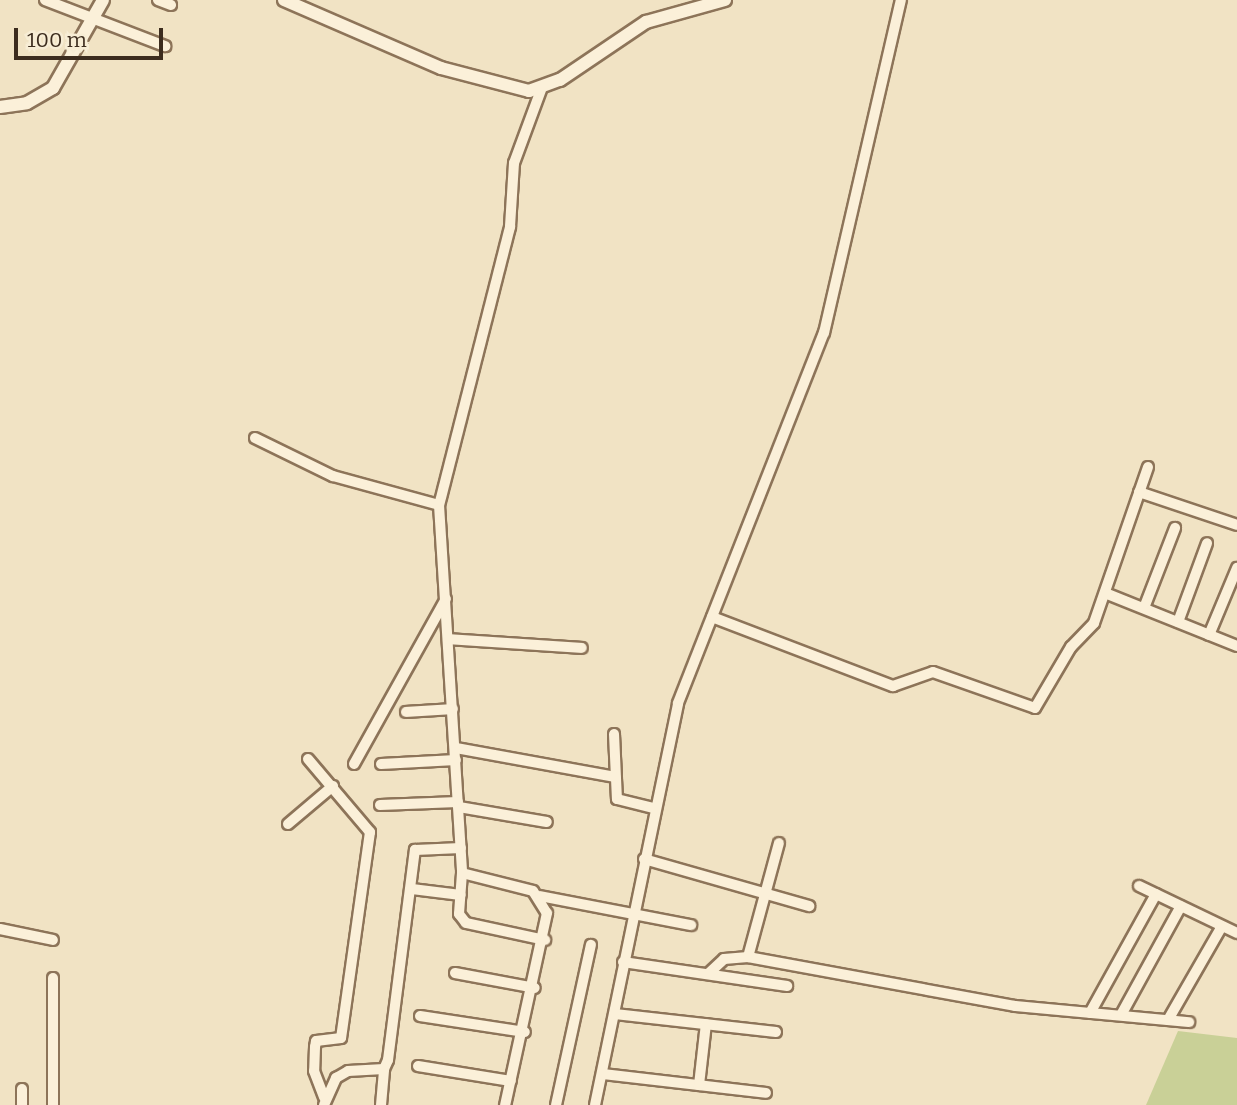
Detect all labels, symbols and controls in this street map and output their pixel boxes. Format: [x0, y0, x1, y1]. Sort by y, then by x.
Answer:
scale bar [18, 14, 166, 58]
text: 100 m [27, 27, 87, 53]

